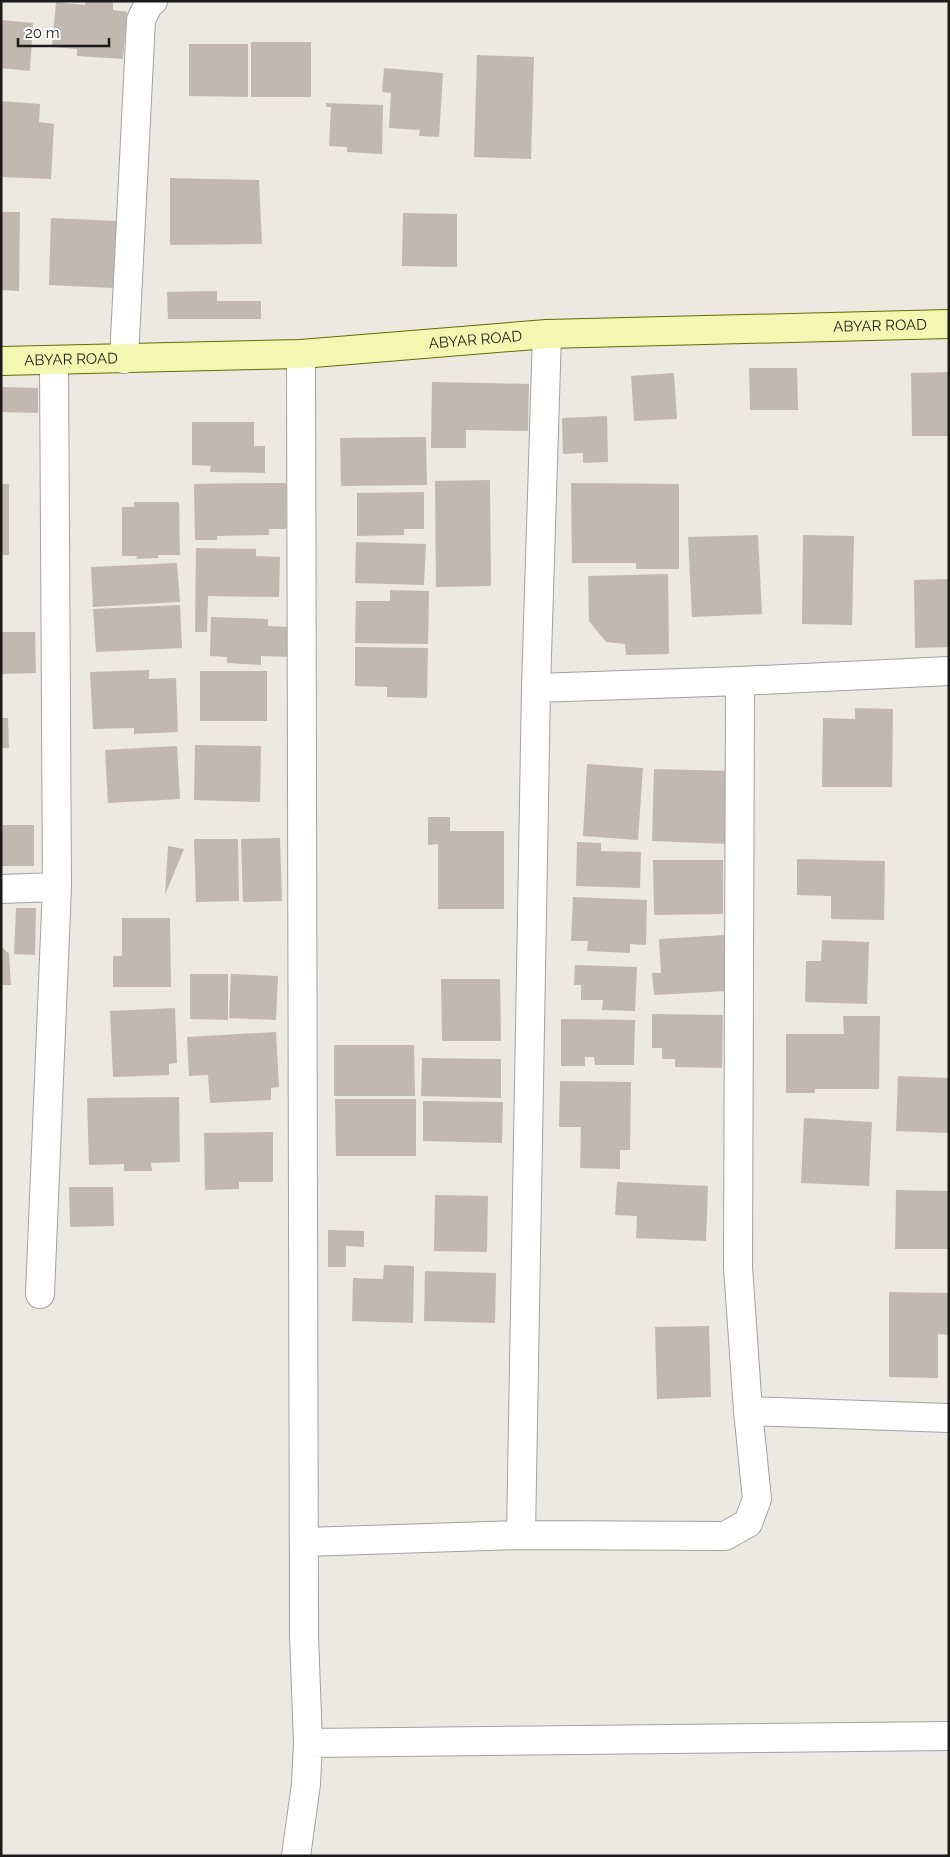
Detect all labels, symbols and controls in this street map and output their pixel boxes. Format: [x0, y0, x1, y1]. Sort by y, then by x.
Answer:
scale bar [18, 15, 109, 47]
text: 20 m [25, 24, 60, 42]
street label: ABYAR ROAD [833, 316, 927, 336]
street label: ABYAR ROAD [428, 327, 523, 353]
street label: ABYAR ROAD [24, 349, 118, 369]

